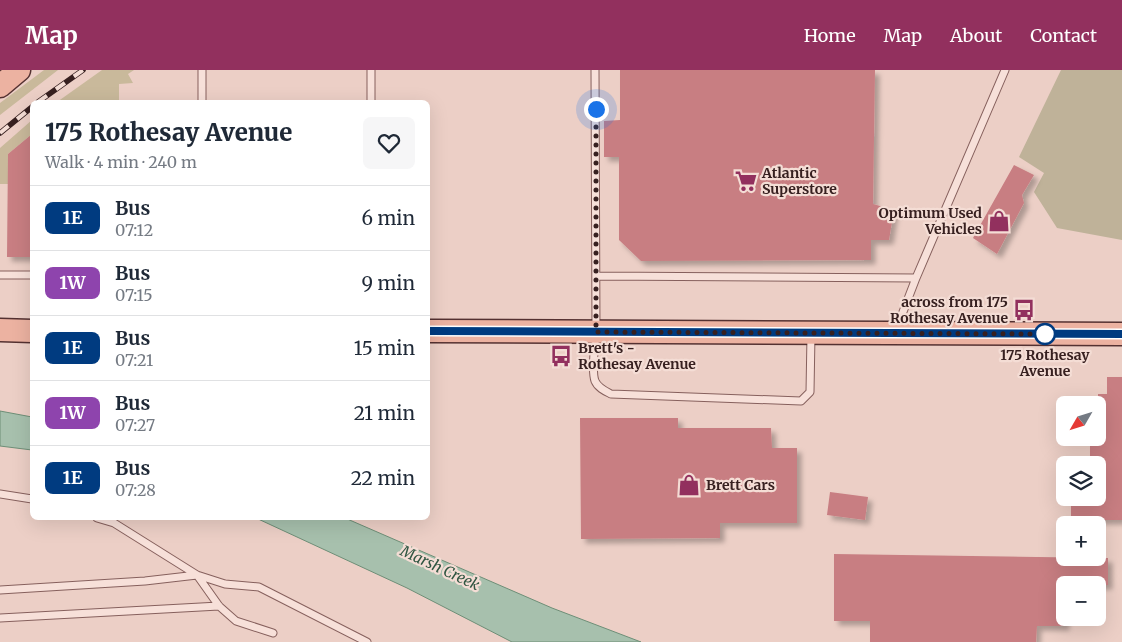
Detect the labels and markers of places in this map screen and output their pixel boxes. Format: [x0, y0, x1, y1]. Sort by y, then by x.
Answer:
place label: Atlantic Superstore [761, 164, 837, 198]
supermarket icon: Atlantic Superstore [733, 168, 759, 194]
place label: Optimum Used Vehicles [879, 204, 982, 238]
shop icon: Optimum Used Vehicles [986, 208, 1012, 234]
place label: across from 175 Rothesay Avenue [890, 293, 1008, 327]
bus stop icon: across from 175 Rothesay Avenue [1011, 297, 1037, 323]
marker: 175 Rothesay Avenue [1034, 323, 1056, 345]
place label: Brett's - Rothesay Avenue [578, 339, 696, 373]
bus stop icon: Brett's - Rothesay Avenue [548, 343, 574, 369]
place label: 175 Rothesay Avenue [1000, 346, 1090, 380]
shop icon: Brett Cars [676, 472, 702, 498]
place label: Brett Cars [706, 476, 775, 494]

